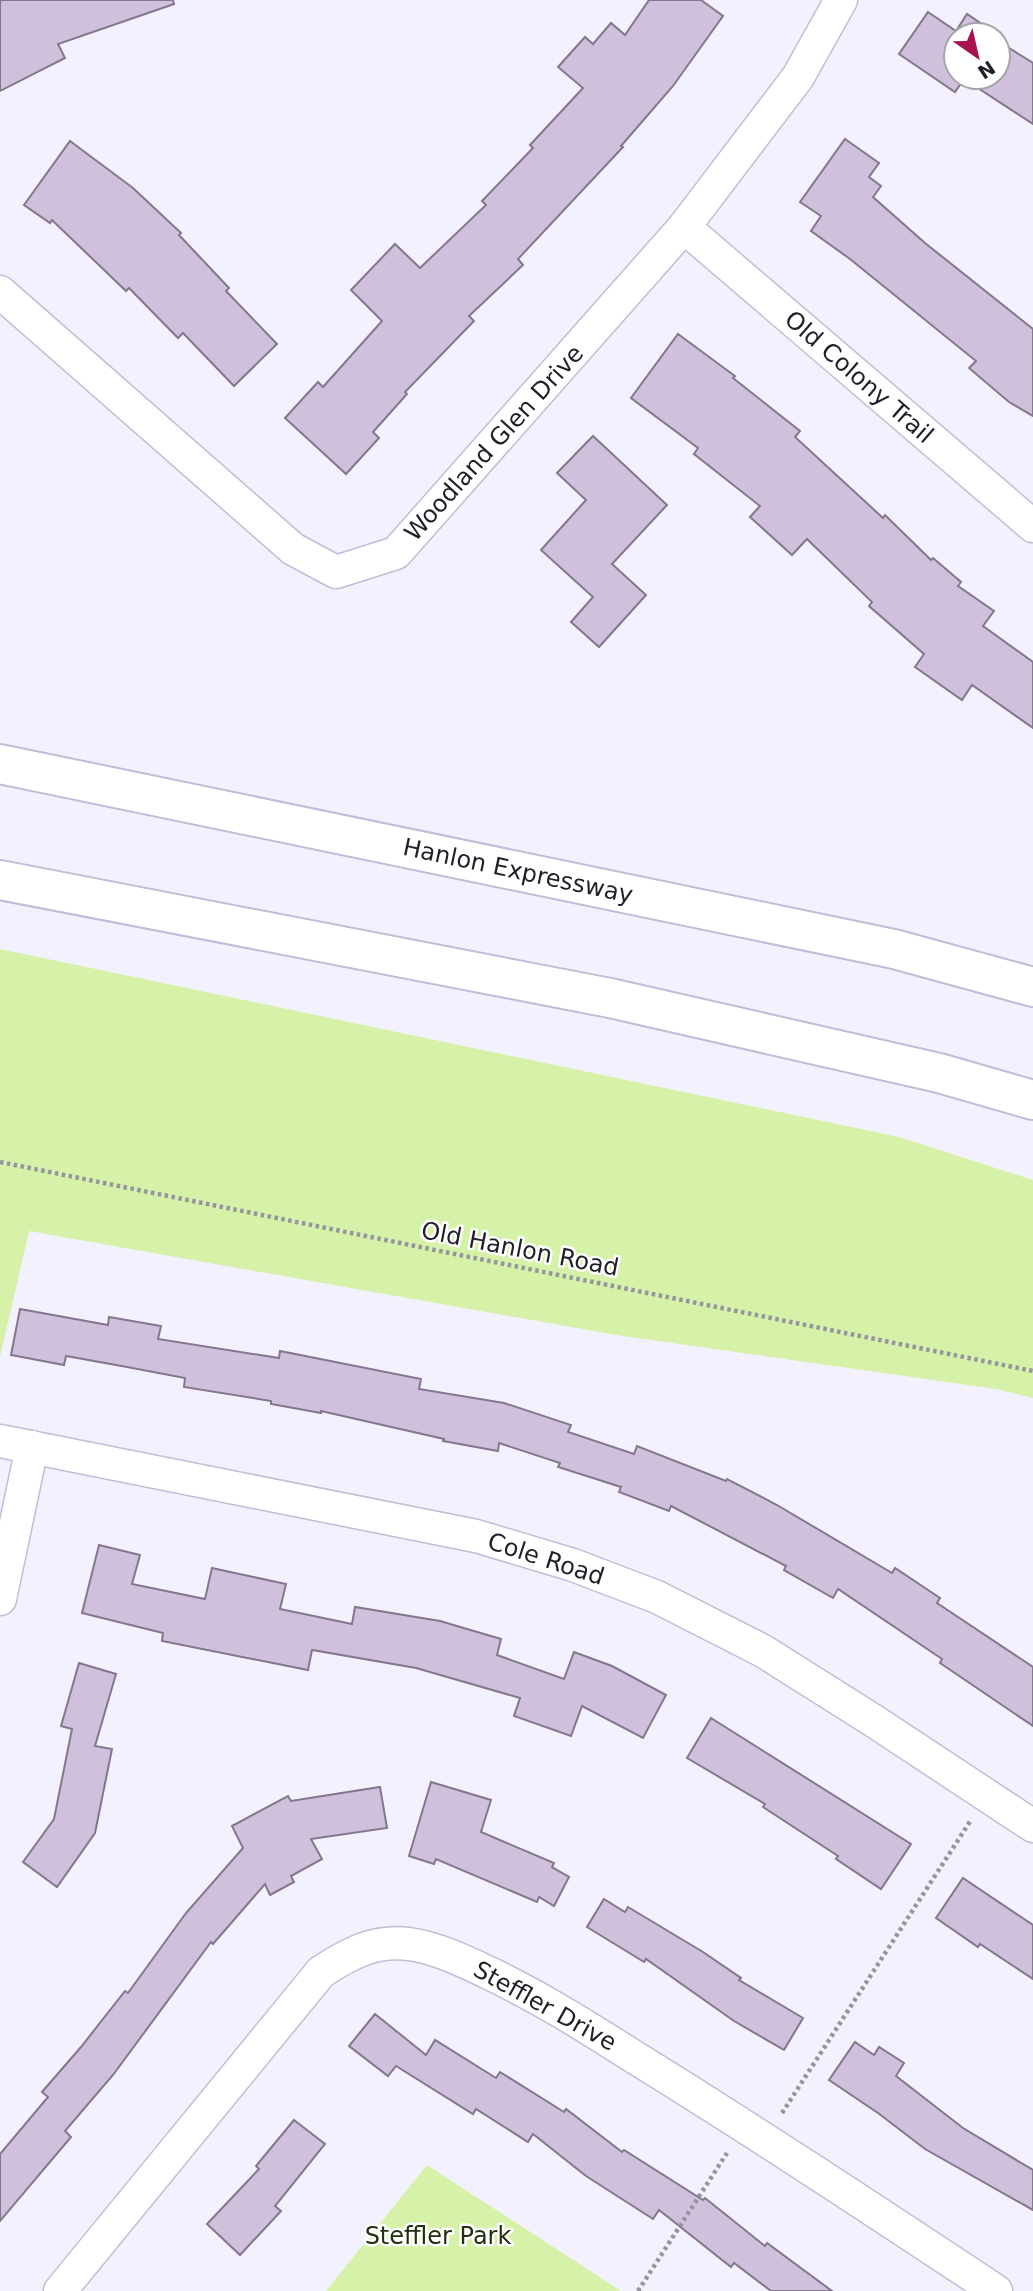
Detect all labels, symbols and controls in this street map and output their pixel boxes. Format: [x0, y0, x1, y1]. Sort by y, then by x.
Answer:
north arrow [942, 21, 1012, 91]
text: N [974, 57, 999, 84]
street label: Old Colony Trail [779, 305, 939, 449]
street label: Woodland Glen Drive [399, 340, 589, 546]
street label: Hanlon Expressway [400, 833, 636, 909]
street label: Old Hanlon Road [419, 1216, 621, 1282]
street label: Cole Road [484, 1527, 608, 1591]
street label: Steffler Drive [469, 1955, 621, 2057]
park label: Steffler Park [365, 2222, 511, 2250]

